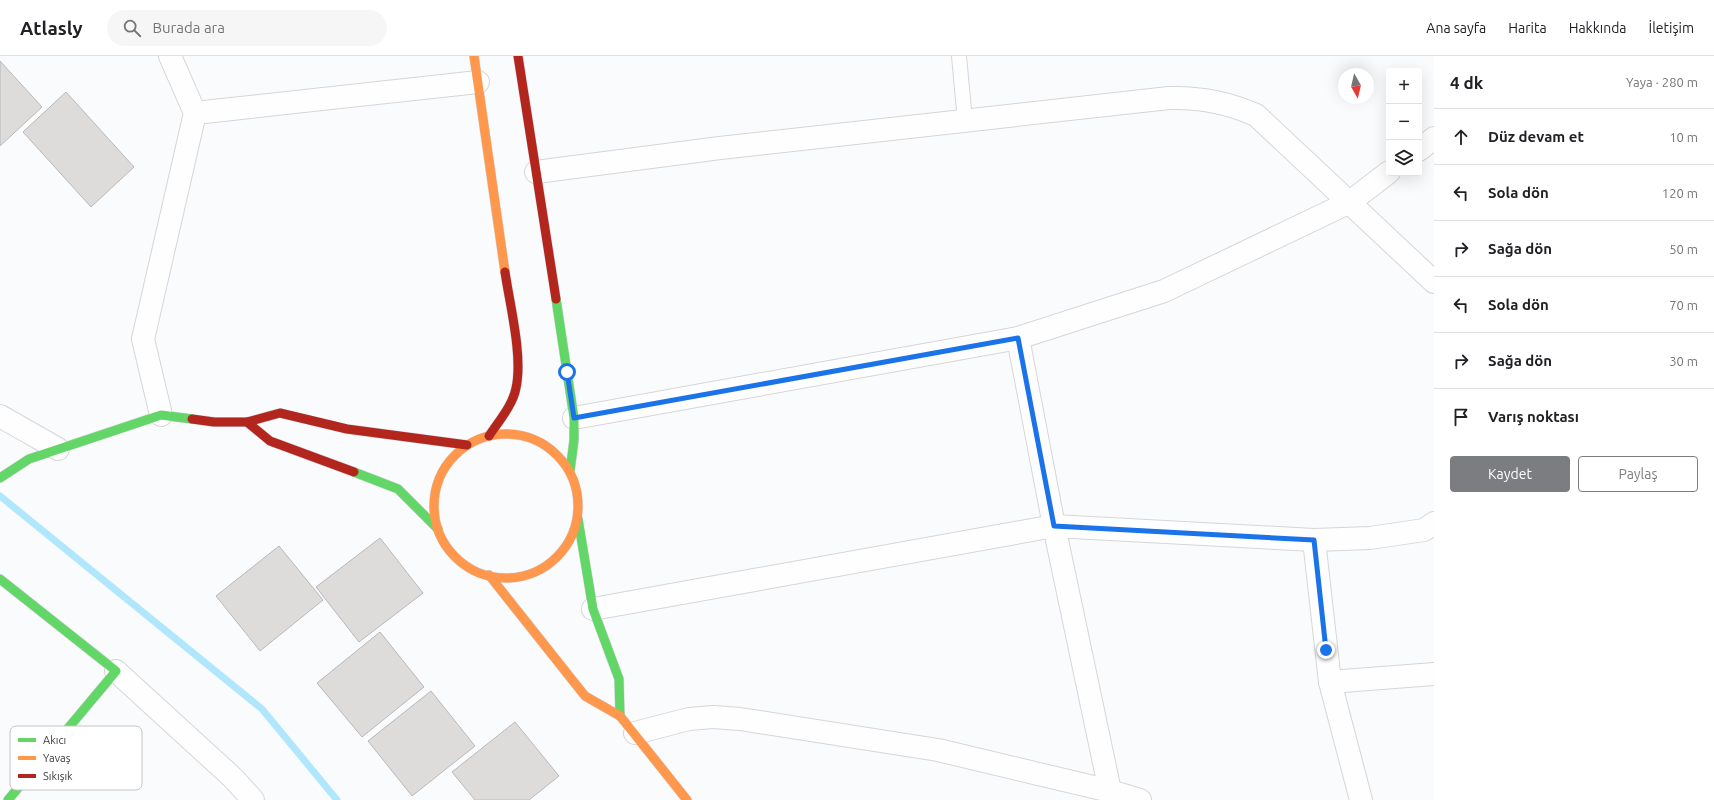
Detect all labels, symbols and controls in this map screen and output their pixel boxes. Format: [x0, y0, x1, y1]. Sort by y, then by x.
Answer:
search box [107, 10, 387, 46]
text: Atlasly [20, 17, 83, 39]
icon: search [121, 17, 143, 39]
text: Burada ara [153, 19, 225, 36]
text: Ana sayfa [1426, 20, 1486, 36]
text: Harita [1508, 20, 1547, 36]
text: Hakkında [1569, 20, 1627, 36]
text: İletişim [1649, 20, 1694, 36]
north arrow [1338, 68, 1374, 104]
map controls [1386, 68, 1422, 176]
button: + [1386, 68, 1422, 104]
text: 4 dk [1450, 73, 1483, 92]
text: Yaya · 280 m [1626, 75, 1698, 89]
button: − [1386, 104, 1422, 140]
icon: ahead [1450, 126, 1472, 148]
text: Düz devam et [1488, 128, 1584, 145]
text: 10 m [1669, 130, 1698, 144]
button: layers [1386, 140, 1422, 176]
icon: left [1450, 182, 1472, 204]
text: Sola dön [1488, 184, 1549, 201]
text: 120 m [1662, 186, 1698, 200]
icon: right [1450, 238, 1472, 260]
text: Sağa dön [1488, 240, 1552, 257]
text: 50 m [1669, 242, 1698, 256]
icon: left [1450, 294, 1472, 316]
text: Sola dön [1488, 296, 1549, 313]
text: 70 m [1669, 298, 1698, 312]
icon: right [1450, 350, 1472, 372]
text: Sağa dön [1488, 352, 1552, 369]
text: 30 m [1669, 354, 1698, 368]
route start [558, 363, 576, 381]
icon: arrive [1450, 406, 1472, 428]
text: Varış noktası [1488, 408, 1579, 425]
button: Kaydet [1450, 456, 1570, 492]
button: Paylaş [1578, 456, 1698, 492]
route end [1317, 641, 1335, 659]
legend [10, 726, 142, 790]
text: Akıcı [43, 734, 66, 746]
text: Yavaş [43, 752, 71, 764]
text: Sıkışık [43, 770, 73, 782]

